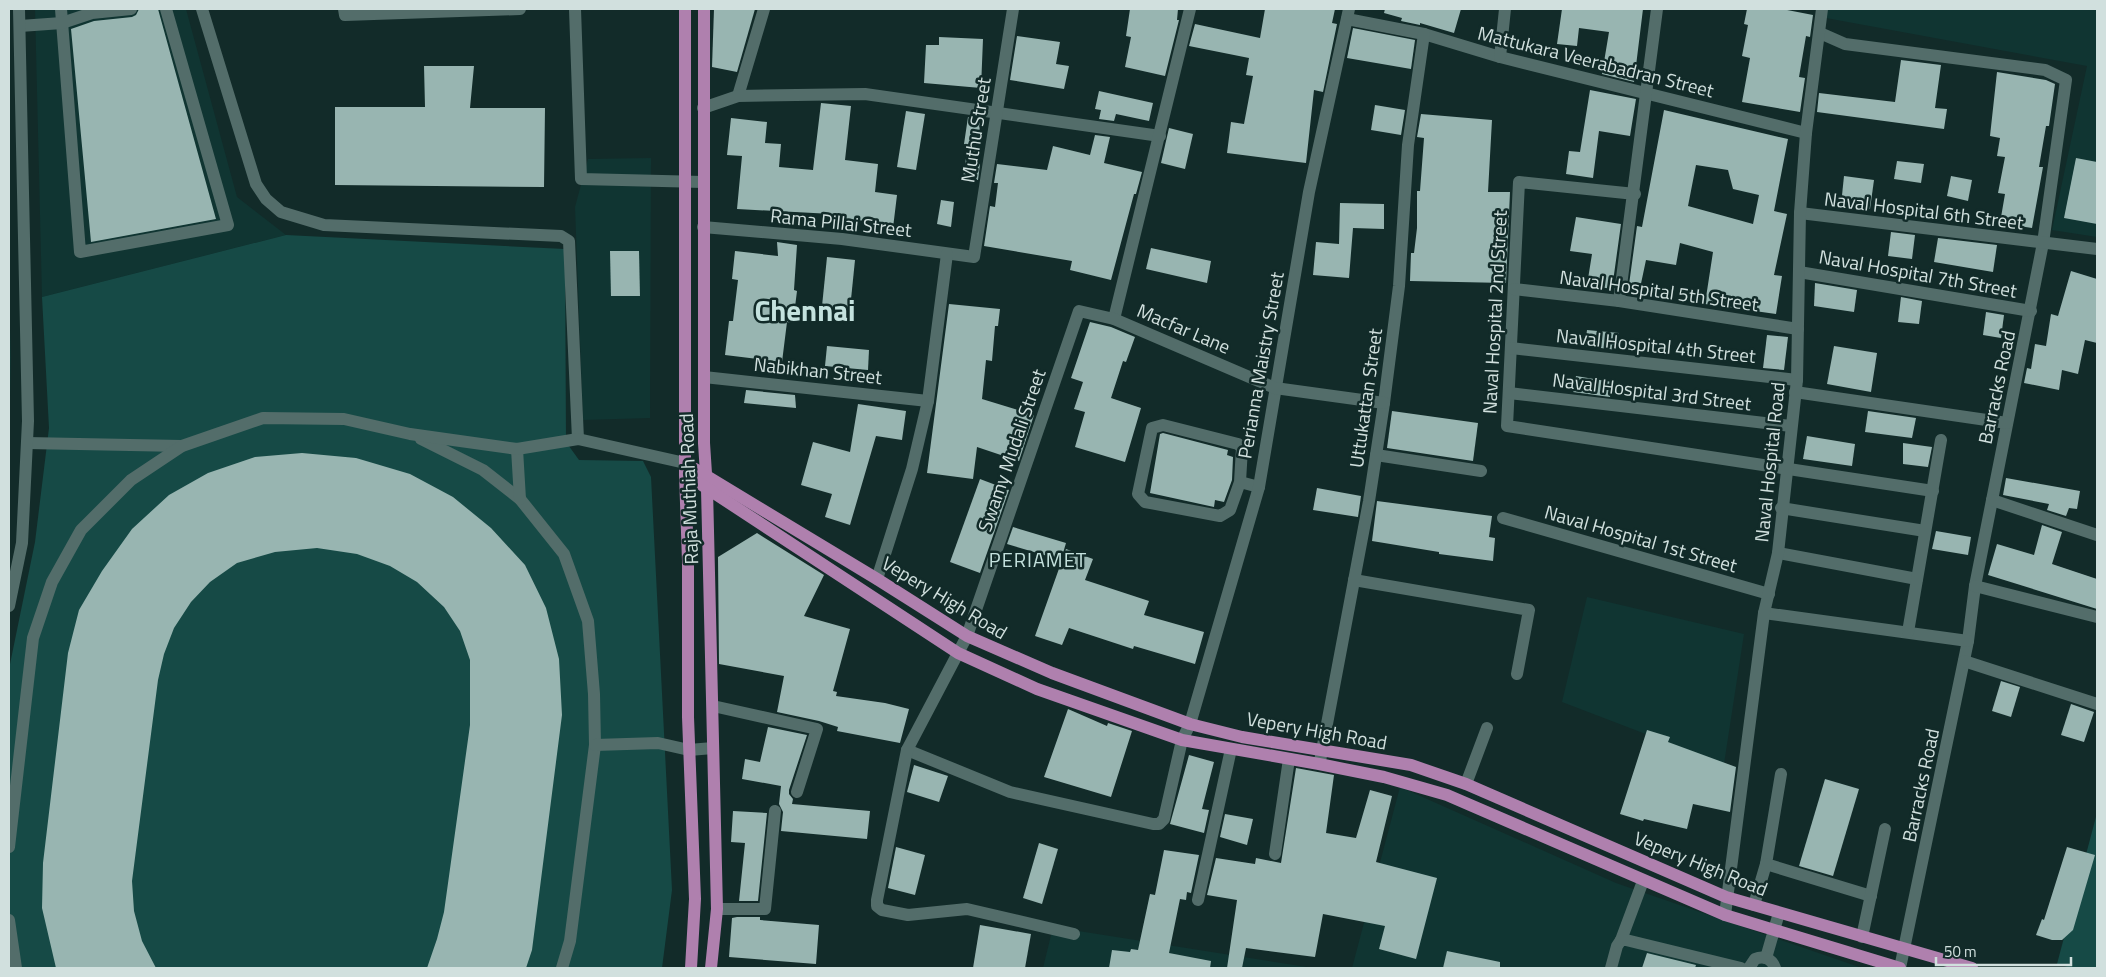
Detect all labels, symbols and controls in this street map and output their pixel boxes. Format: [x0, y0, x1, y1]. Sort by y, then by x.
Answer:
street label: Mattukara Veerabadran Street [1475, 18, 1717, 104]
street label: Muthu Street [952, 75, 998, 185]
street label: Naval Hospital 6th Street [1823, 183, 2026, 237]
street label: Rama Pillai Street [769, 200, 913, 244]
street label: Naval Hospital 2nd Street [1474, 209, 1514, 415]
street label: Naval Hospital 7th Street [1817, 241, 2020, 305]
street label: Naval Hospital 5th Street [1558, 262, 1761, 318]
street label: Perianna Maistry Street [1229, 269, 1291, 461]
district label: Chennai [755, 288, 855, 332]
street label: Macfar Lane [1133, 295, 1235, 361]
street label: Naval Hospital 4th Street [1555, 320, 1758, 370]
street label: Uttukattan Street [1341, 326, 1389, 470]
street label: Barracks Road [1970, 328, 2022, 446]
street label: Nabikhan Street [752, 349, 884, 391]
street label: Swamy Mudali Street [970, 364, 1053, 535]
street label: Naval Hospital 3rd Street [1551, 364, 1753, 418]
street label: Naval Hospital Road [1746, 380, 1792, 544]
street label: Raja Muthiah Road [671, 413, 705, 565]
street label: Naval Hospital 1st Street [1541, 497, 1741, 579]
district label: PERIAMET [989, 544, 1087, 575]
street label: Vepery High Road [877, 548, 1013, 646]
street label: Vepery High Road [1245, 703, 1389, 757]
street label: Barracks Road [1894, 726, 1946, 844]
street label: Vepery High Road [1630, 823, 1772, 903]
scale bar [1936, 934, 2071, 966]
text: 50 m [1944, 940, 1977, 963]

